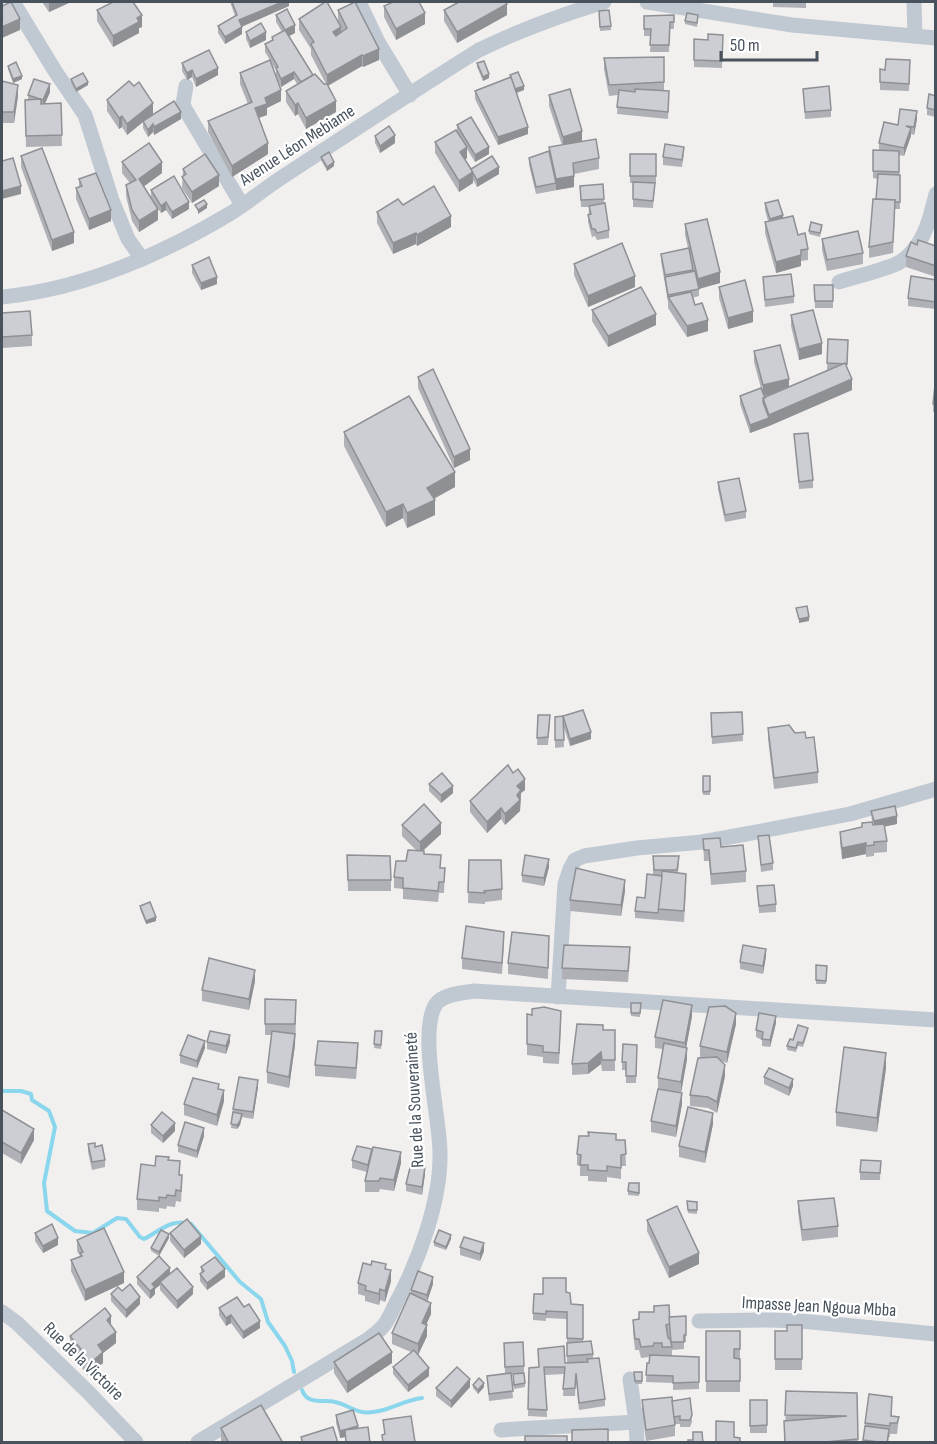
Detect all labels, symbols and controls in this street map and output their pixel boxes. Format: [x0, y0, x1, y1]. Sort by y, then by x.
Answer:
scale bar [721, 24, 817, 62]
text: 50 m [730, 35, 760, 56]
street label: Avenue Léon Mebiame [235, 100, 359, 191]
street label: Rue de la Souveraineté [400, 1031, 429, 1168]
street label: Impasse Jean Ngoua Mbba [741, 1292, 897, 1321]
street label: Rue de la Victoire [39, 1318, 128, 1405]

